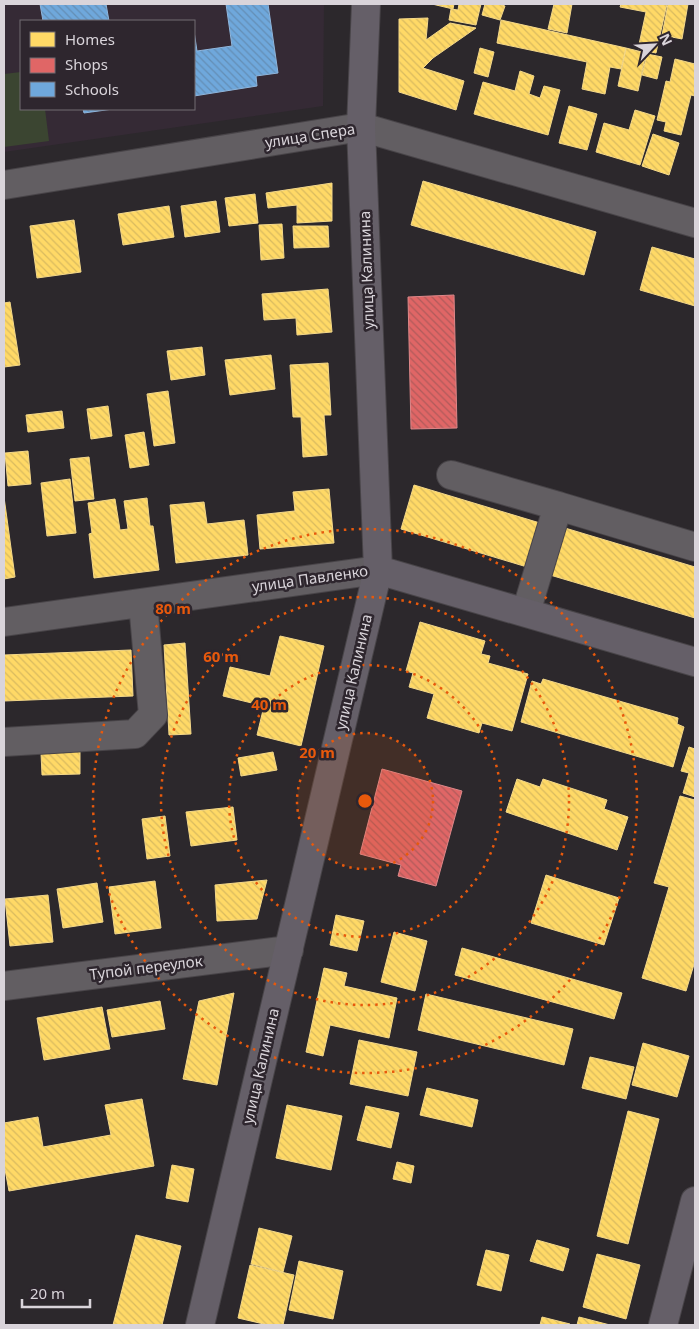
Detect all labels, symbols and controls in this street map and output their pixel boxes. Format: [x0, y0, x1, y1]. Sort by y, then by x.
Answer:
legend [20, 20, 195, 110]
north arrow [629, 20, 679, 70]
text: Homes [65, 29, 115, 49]
text: N [655, 30, 677, 48]
text: Shops [65, 54, 108, 74]
text: Schools [65, 79, 119, 99]
street label: улица Спера [263, 118, 356, 152]
street label: улица Калинина [354, 211, 378, 329]
street label: улица Павленко [250, 560, 369, 596]
text: 80 m [155, 598, 191, 618]
street label: улица Калинина [330, 612, 376, 732]
text: 60 m [203, 646, 239, 666]
text: 40 m [251, 694, 287, 714]
text: 20 m [299, 742, 335, 762]
centre of rings [356, 792, 374, 810]
street label: Тупой переулок [88, 950, 204, 984]
street label: улица Калинина [237, 1006, 283, 1126]
scale bar [22, 1276, 90, 1308]
text: 20 m [30, 1283, 65, 1303]

